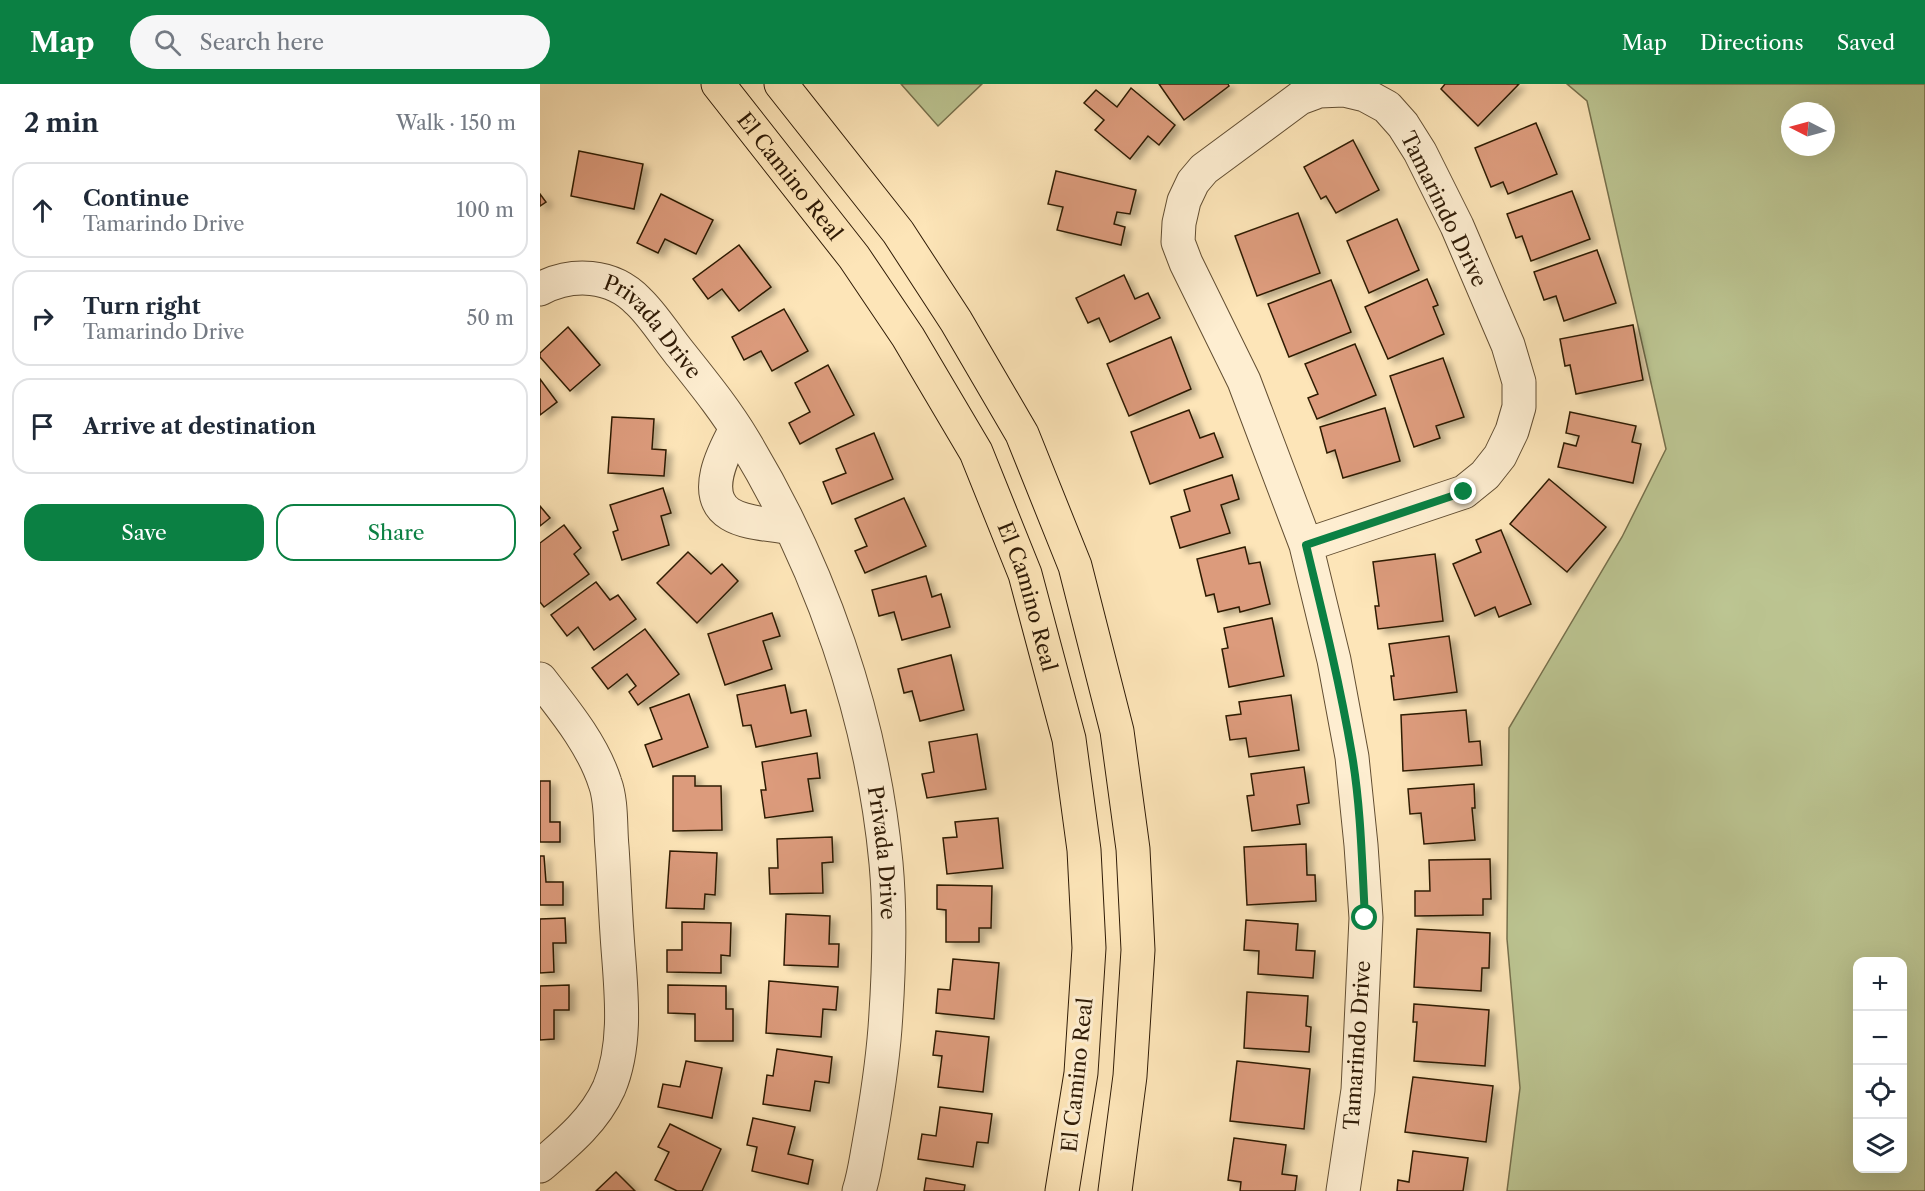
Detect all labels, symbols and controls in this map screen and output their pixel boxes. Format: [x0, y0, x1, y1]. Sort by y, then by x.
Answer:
search box [130, 15, 550, 69]
text: Map [30, 25, 94, 59]
icon: search [151, 26, 184, 59]
text: Search here [199, 29, 324, 56]
text: Map [1622, 30, 1667, 55]
text: Directions [1700, 30, 1804, 55]
text: Saved [1837, 30, 1895, 55]
north arrow [1781, 102, 1835, 156]
text: 2 min [24, 107, 99, 139]
street label: El Camino Real [732, 107, 848, 245]
text: Walk · 150 m [396, 111, 516, 135]
street label: Tamarindo Drive [1396, 127, 1492, 291]
text: Continue [83, 185, 189, 212]
icon: ahead [26, 194, 59, 227]
text: 100 m [456, 198, 514, 222]
text: Tamarindo Drive [83, 212, 245, 236]
street label: Privada Drive [600, 269, 707, 383]
text: Turn right [83, 293, 201, 320]
icon: right [26, 302, 59, 335]
text: 50 m [467, 306, 514, 330]
text: Tamarindo Drive [83, 320, 245, 344]
icon: arrive [26, 410, 59, 443]
text: Arrive at destination [83, 413, 316, 440]
route end [1450, 478, 1476, 504]
button: Save [24, 504, 264, 561]
button: Share [276, 504, 516, 561]
street label: El Camino Real [993, 518, 1063, 674]
street label: Privada Drive [863, 784, 901, 920]
route start [1351, 904, 1377, 930]
map controls [1853, 957, 1907, 1173]
button: + [1853, 957, 1907, 1011]
street label: Tamarindo Drive [1339, 960, 1375, 1130]
street label: El Camino Real [1056, 996, 1098, 1154]
button: − [1853, 1011, 1907, 1065]
button: locate [1853, 1065, 1907, 1119]
button: layers [1853, 1119, 1907, 1173]

